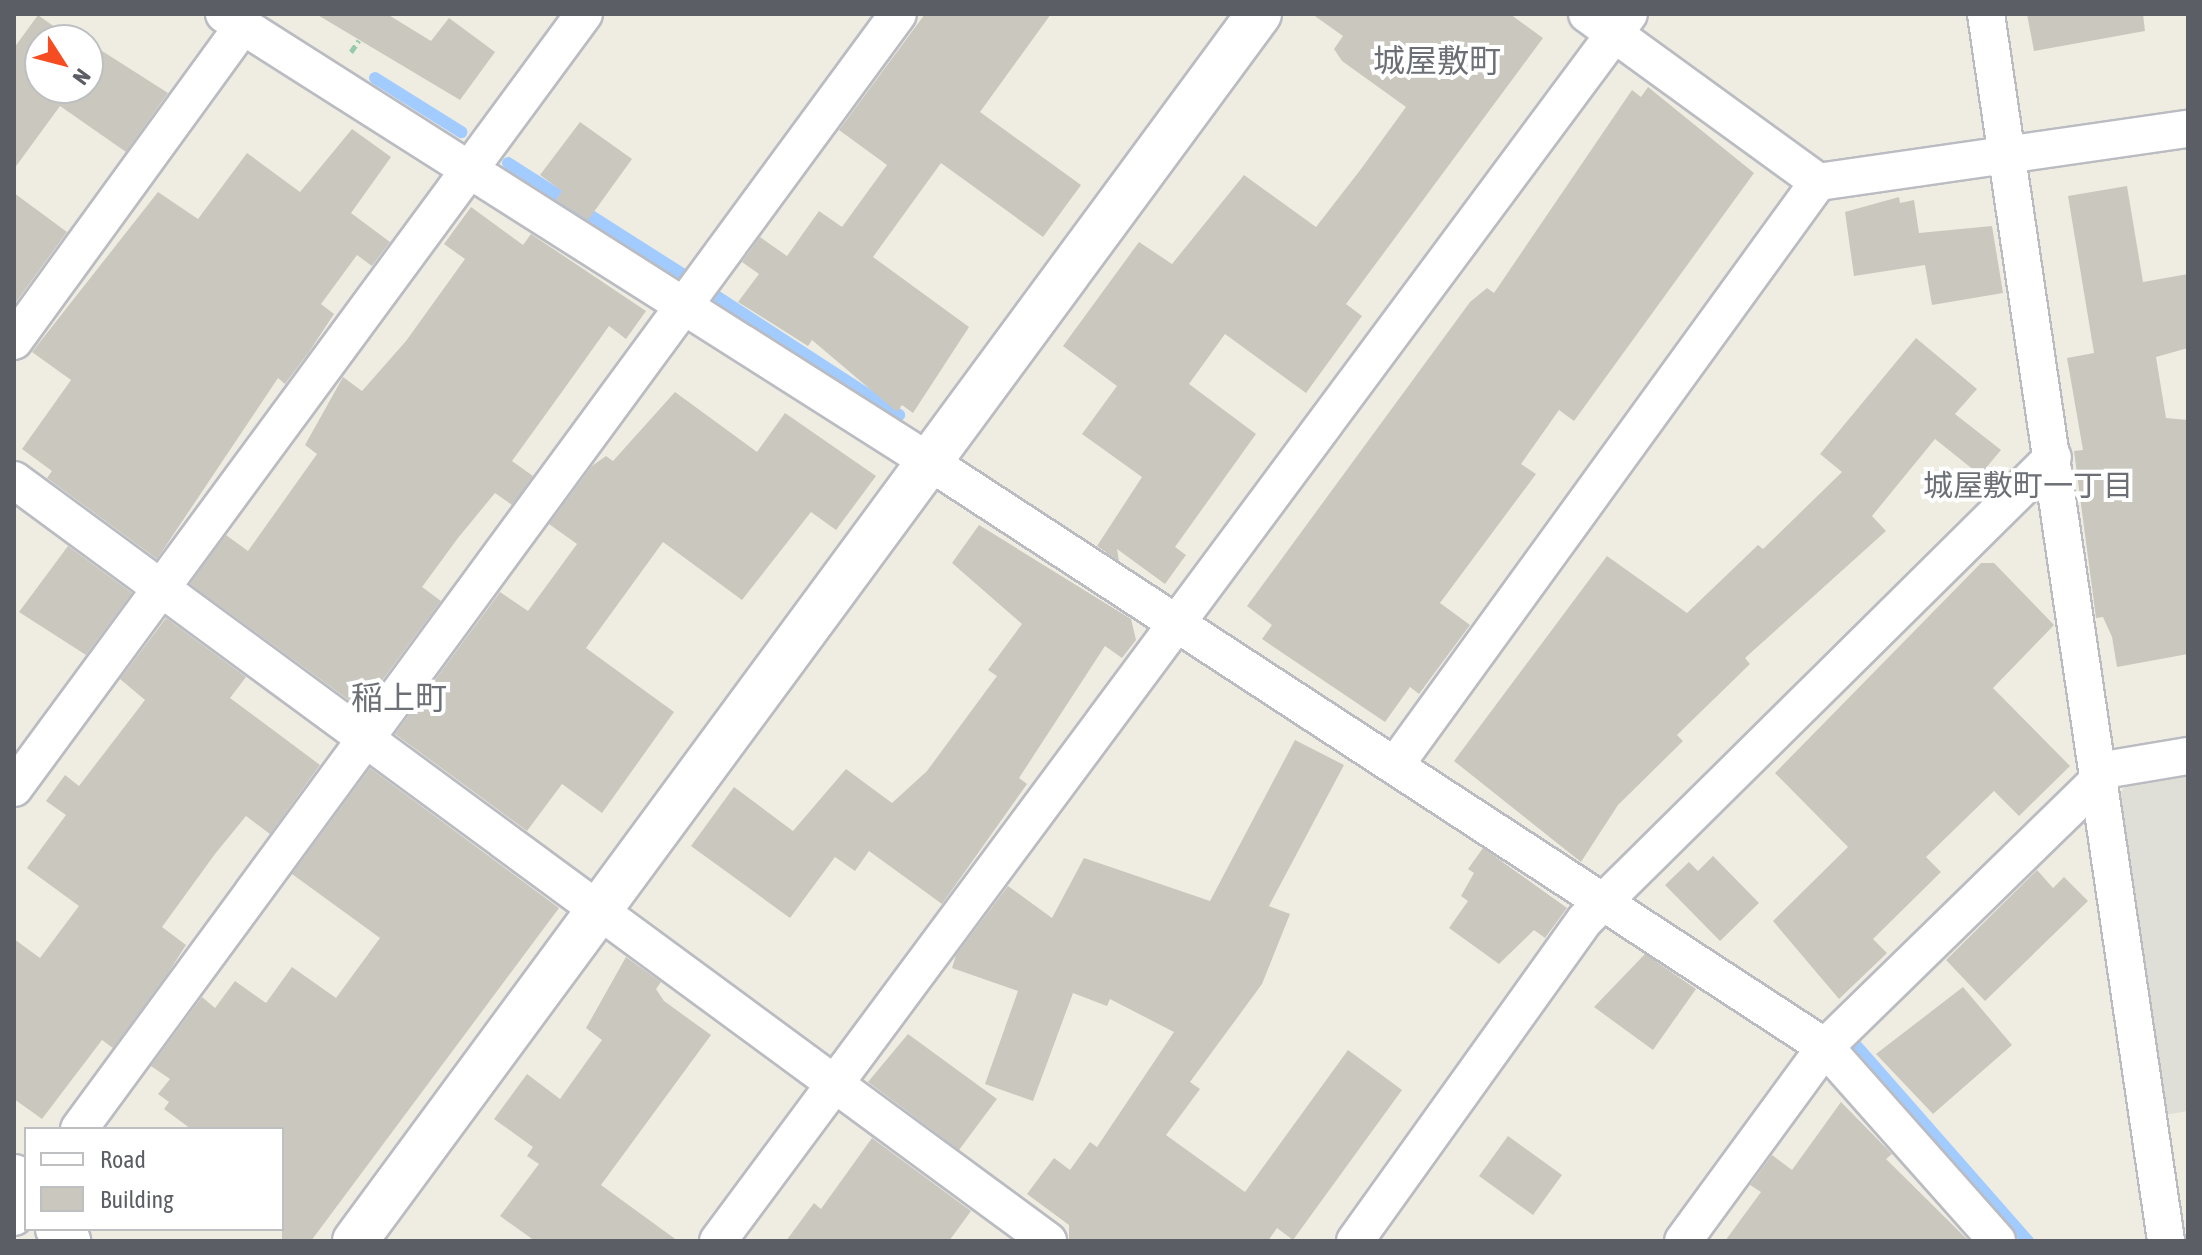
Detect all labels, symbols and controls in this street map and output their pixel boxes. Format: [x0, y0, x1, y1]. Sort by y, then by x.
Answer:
north arrow [24, 24, 104, 104]
district label: 城屋敷町 [1373, 42, 1501, 80]
text: N [67, 64, 96, 90]
district label: 城屋敷町一丁目 [1923, 467, 2133, 503]
district label: 稲上町 [351, 679, 447, 717]
legend [24, 1127, 284, 1231]
text: Road [100, 1146, 146, 1173]
text: Building [100, 1186, 173, 1213]

